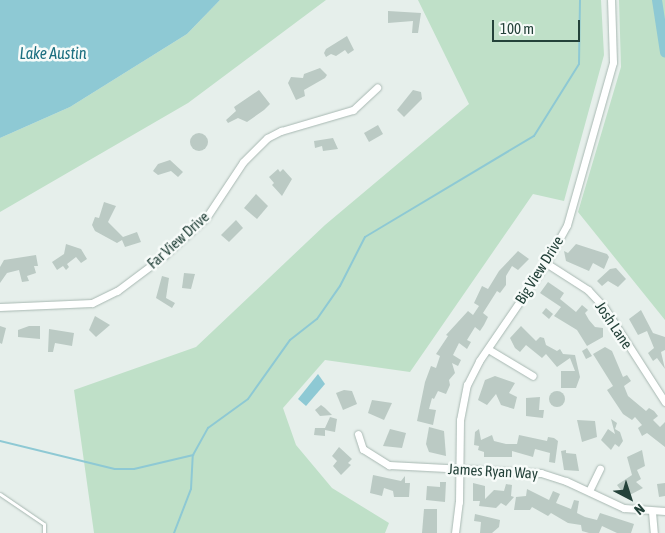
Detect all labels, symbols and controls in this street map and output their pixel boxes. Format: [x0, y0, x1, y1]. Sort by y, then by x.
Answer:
scale bar [495, 10, 582, 42]
text: 100 m [500, 20, 534, 37]
water label: Lake Austin [19, 43, 87, 63]
street label: Far View Drive [143, 208, 213, 272]
street label: Big View Drive [511, 233, 567, 307]
street label: Josh Lane [592, 298, 636, 352]
street label: James Ryan Way [448, 460, 538, 482]
north arrow [605, 473, 655, 523]
text: N [631, 501, 648, 518]

